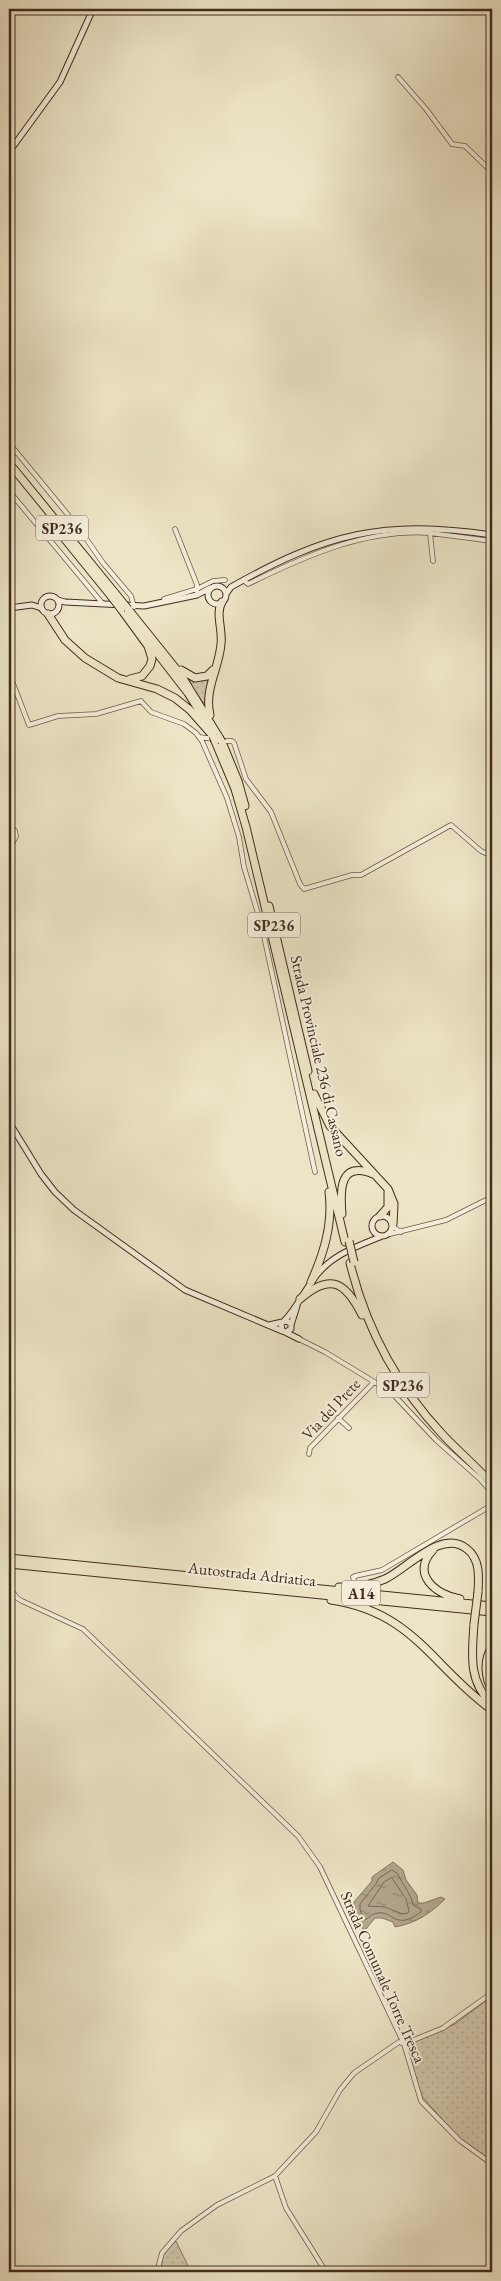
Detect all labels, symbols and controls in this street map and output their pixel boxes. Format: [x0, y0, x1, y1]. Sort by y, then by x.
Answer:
road number: SP236 [36, 516, 88, 540]
road number: SP236 [248, 912, 300, 938]
street label: Strada Provinciale 236 di Cassano [286, 954, 352, 1159]
road number: SP236 [377, 1372, 429, 1398]
street label: Via del Prete [297, 1374, 365, 1444]
street label: Autostrada Adriatica [186, 1557, 318, 1591]
road number: A14 [342, 1580, 380, 1606]
street label: Strada Comunale Torre Tresca [336, 1888, 431, 2067]

